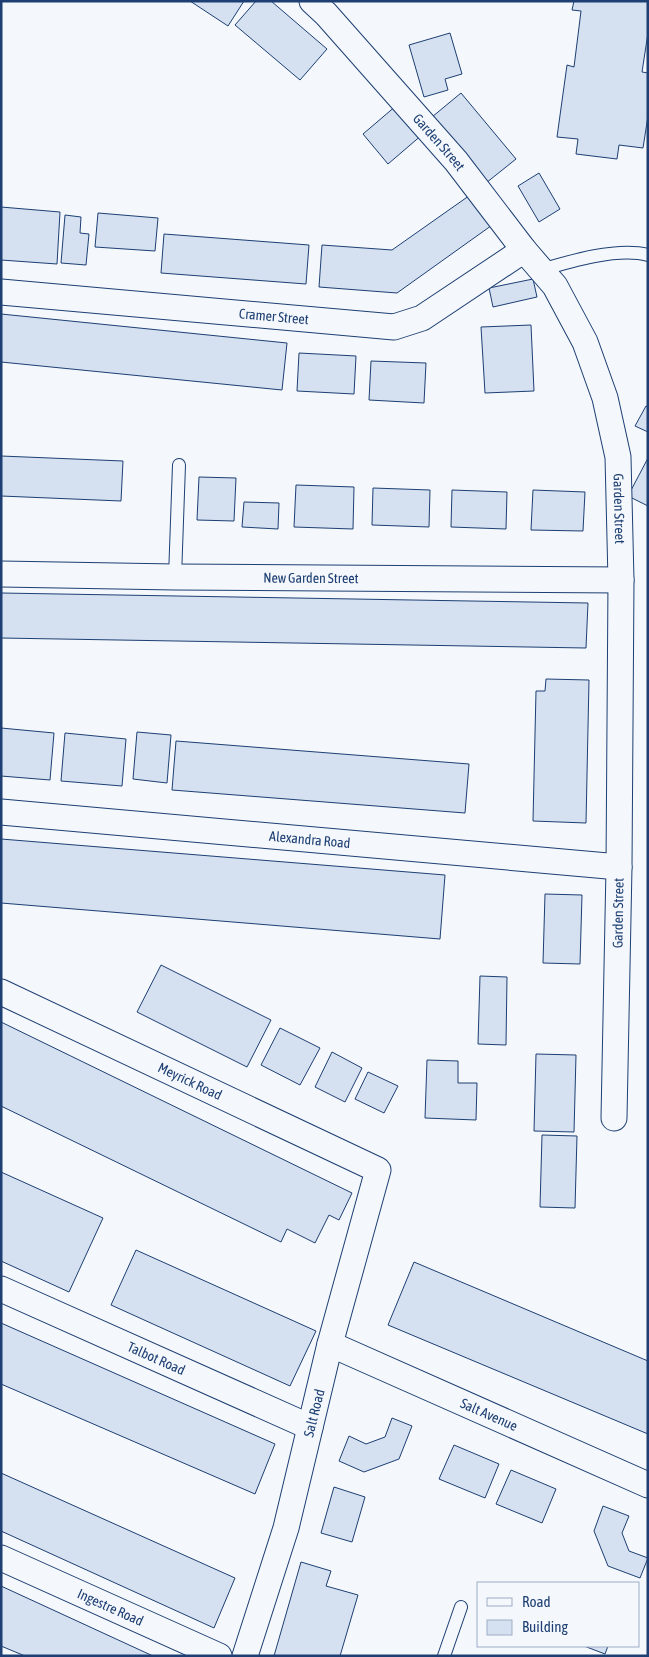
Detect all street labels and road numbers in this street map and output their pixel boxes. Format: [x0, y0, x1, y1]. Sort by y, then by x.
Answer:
street label: Garden Street [410, 110, 468, 174]
street label: Cramer Street [238, 305, 309, 327]
street label: Garden Street [610, 473, 628, 544]
street label: New Garden Street [263, 570, 359, 586]
street label: Alexandra Road [269, 828, 351, 851]
street label: Garden Street [609, 878, 627, 948]
street label: Meyrick Road [155, 1059, 225, 1103]
street label: Talbot Road [125, 1339, 187, 1378]
street label: Salt Road [300, 1387, 328, 1439]
street label: Salt Avenue [458, 1395, 520, 1434]
street label: Ingestre Road [75, 1585, 146, 1629]

